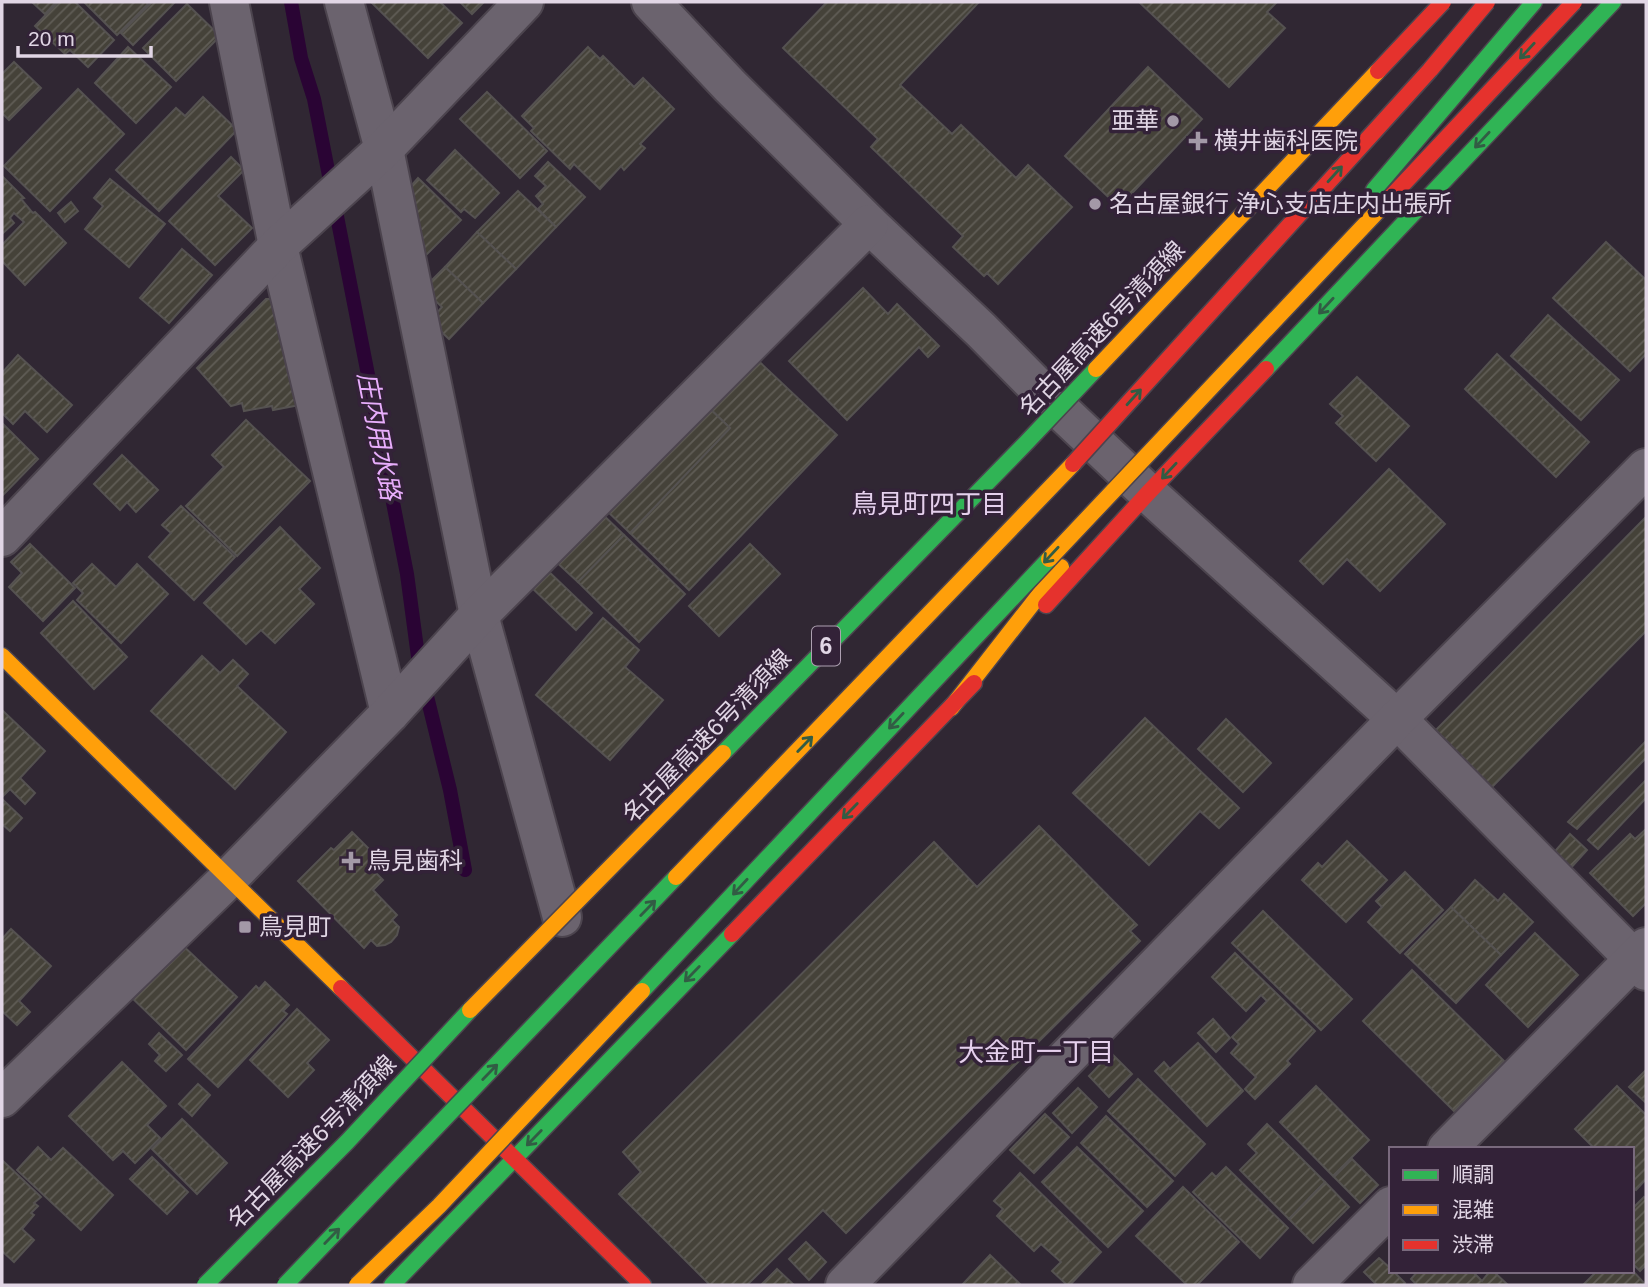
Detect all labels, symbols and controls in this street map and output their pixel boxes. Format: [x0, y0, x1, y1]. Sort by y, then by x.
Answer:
scale bar [18, 14, 150, 58]
text: 20 m [28, 27, 75, 50]
one-way arrow [1519, 42, 1536, 59]
place label: 亜華 [1111, 107, 1159, 134]
marker: 亜華 [1165, 113, 1181, 129]
place label: 横井歯科医院 [1214, 127, 1358, 154]
marker: 横井歯科医院 [1188, 131, 1208, 151]
one-way arrow [1474, 131, 1491, 148]
one-way arrow [1327, 166, 1344, 183]
place label: 名古屋銀行 浄心支店庄内出張所 [1109, 190, 1452, 217]
marker: 名古屋銀行 浄心支店庄内出張所 [1087, 196, 1103, 212]
street label: 名古屋高速6号清須線 [1014, 236, 1190, 422]
one-way arrow [1317, 297, 1334, 314]
water label: 庄内用水路 [352, 369, 407, 505]
one-way arrow [1125, 389, 1142, 406]
one-way arrow [1161, 462, 1178, 479]
district label: 鳥見町四丁目 [851, 489, 1007, 519]
one-way arrow [1043, 546, 1060, 563]
road number: 6 [812, 626, 840, 666]
street label: 名古屋高速6号清須線 [617, 644, 796, 828]
one-way arrow [887, 712, 904, 729]
one-way arrow [797, 735, 814, 752]
one-way arrow [842, 802, 859, 819]
place label: 鳥見歯科 [367, 847, 463, 874]
marker: 鳥見歯科 [341, 851, 361, 871]
one-way arrow [731, 878, 748, 895]
one-way arrow [639, 900, 656, 917]
place label: 鳥見町 [259, 913, 331, 940]
marker: 鳥見町 [237, 919, 253, 935]
one-way arrow [683, 965, 700, 982]
district label: 大金町一丁目 [958, 1037, 1114, 1067]
street label: 名古屋高速6号清須線 [222, 1050, 401, 1234]
one-way arrow [482, 1063, 498, 1081]
one-way arrow [525, 1129, 542, 1146]
legend [1389, 1147, 1634, 1273]
text: 順調 [1452, 1163, 1494, 1186]
text: 混雑 [1452, 1198, 1494, 1221]
one-way arrow [324, 1228, 341, 1245]
text: 渋滞 [1452, 1233, 1494, 1256]

